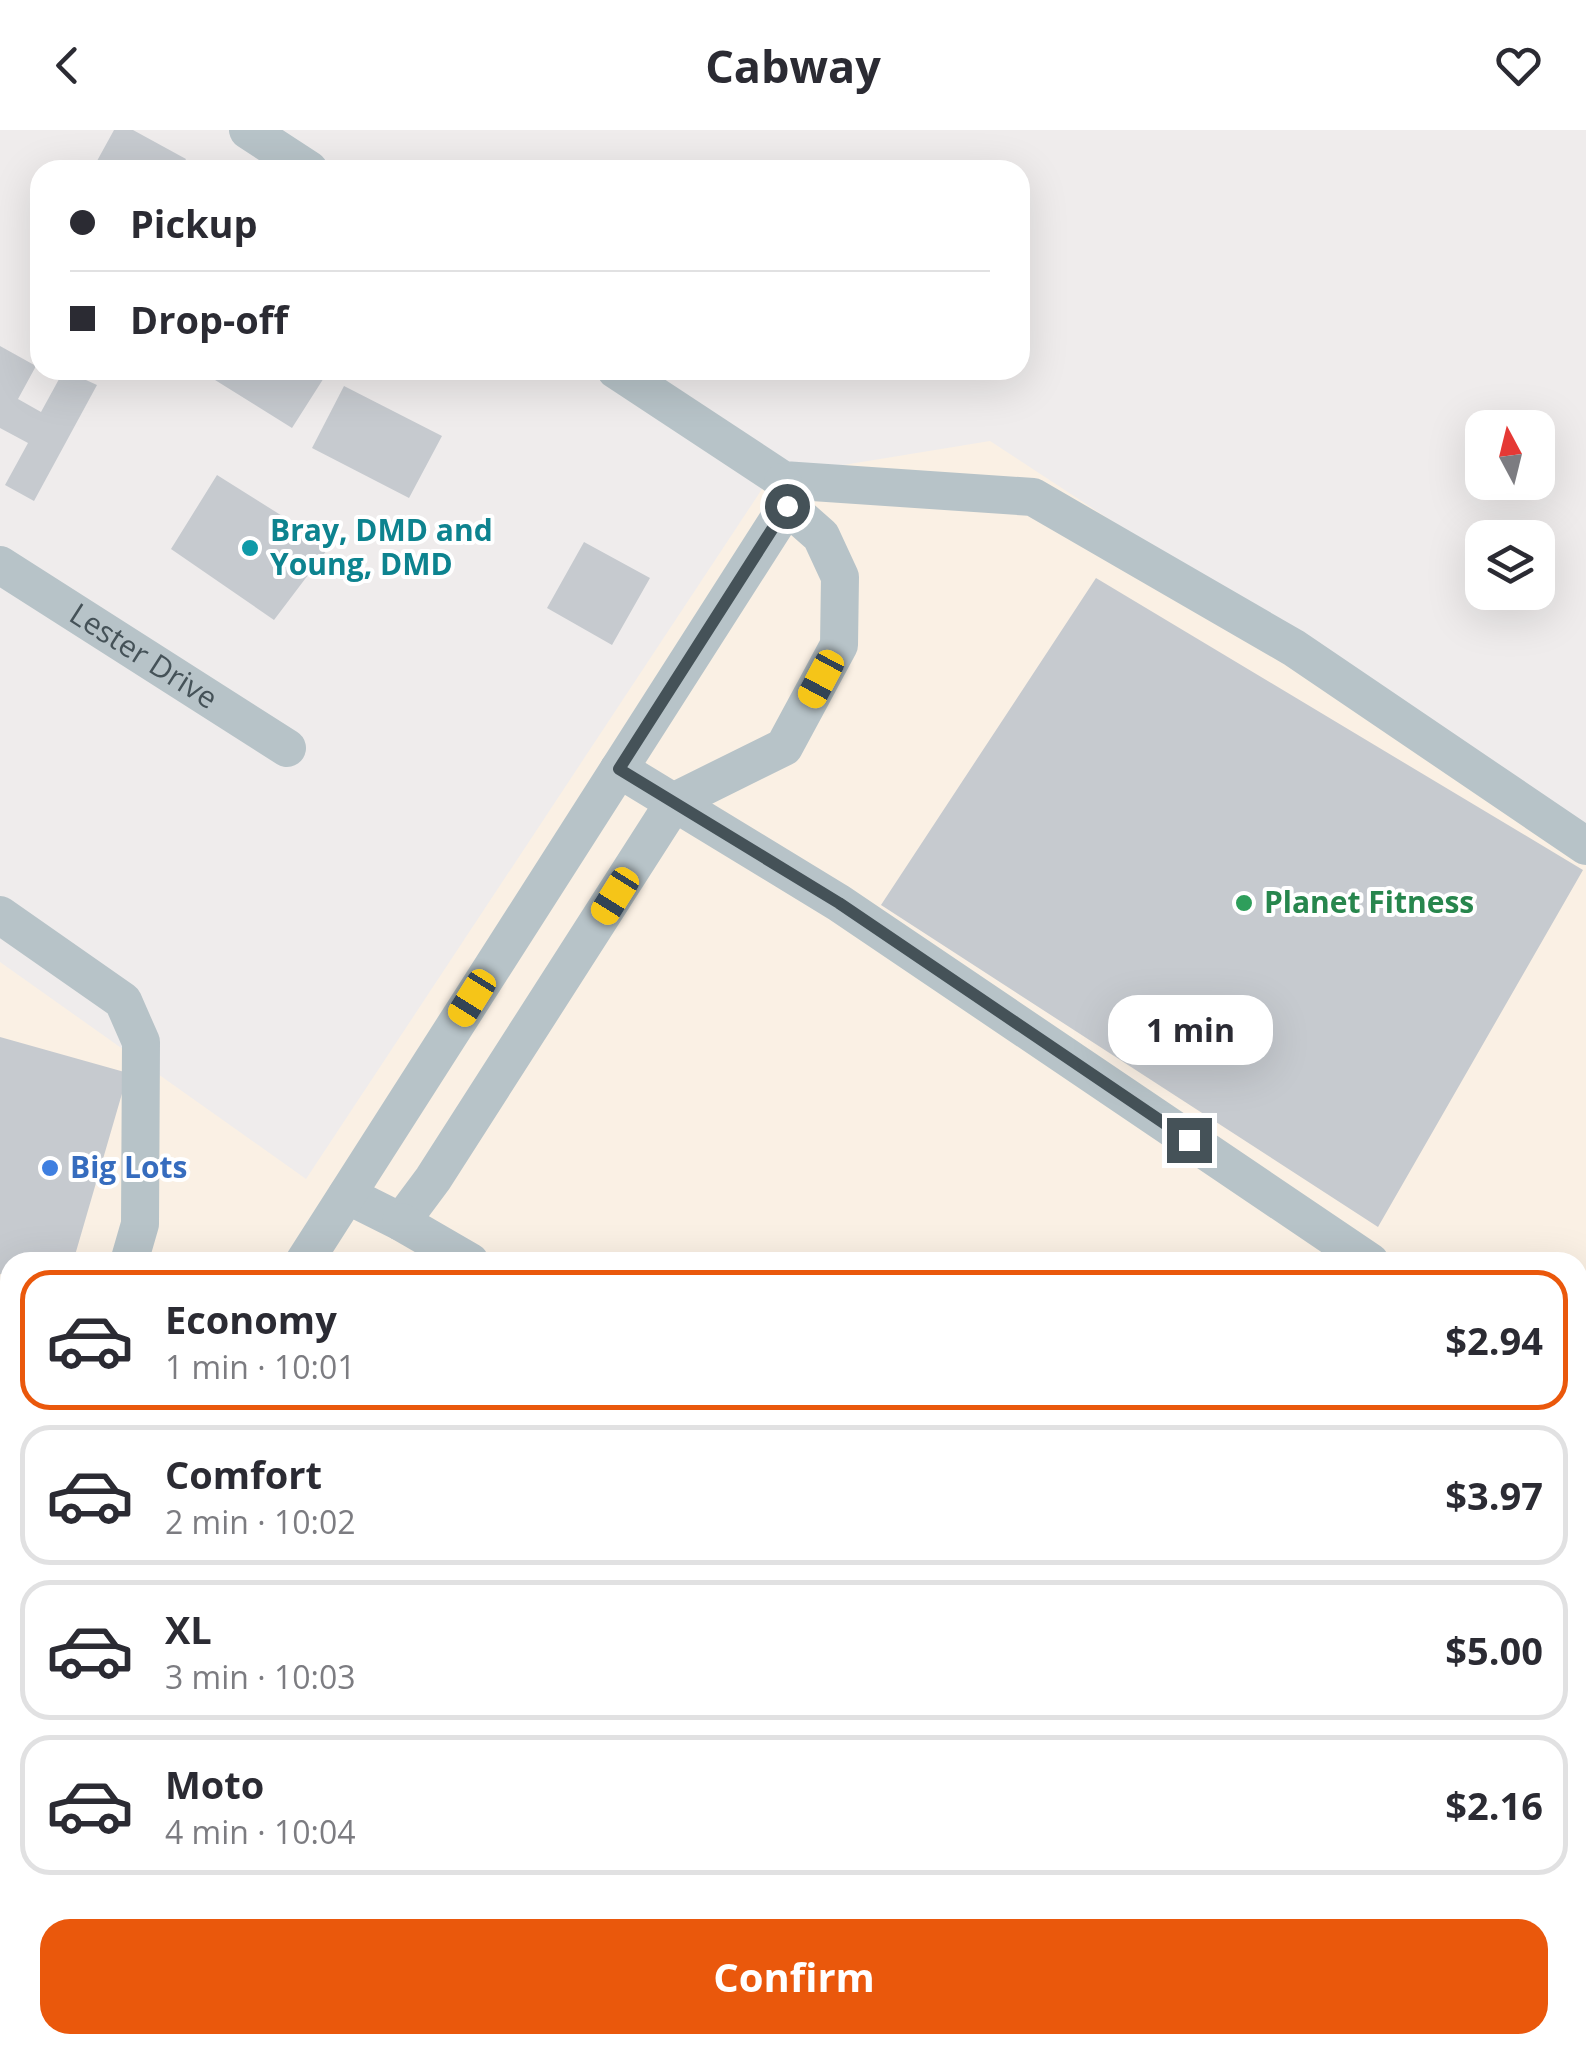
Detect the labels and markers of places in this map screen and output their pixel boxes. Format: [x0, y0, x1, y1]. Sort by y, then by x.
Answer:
place label: Bray, DMD and Young, DMD [270, 509, 493, 584]
marker: Bray, DMD and Young, DMD [239, 537, 261, 559]
place label: Planet Fitness [1264, 881, 1474, 922]
marker: Planet Fitness [1233, 892, 1255, 914]
place label: Big Lots [70, 1146, 188, 1187]
marker: Big Lots [39, 1157, 61, 1179]

